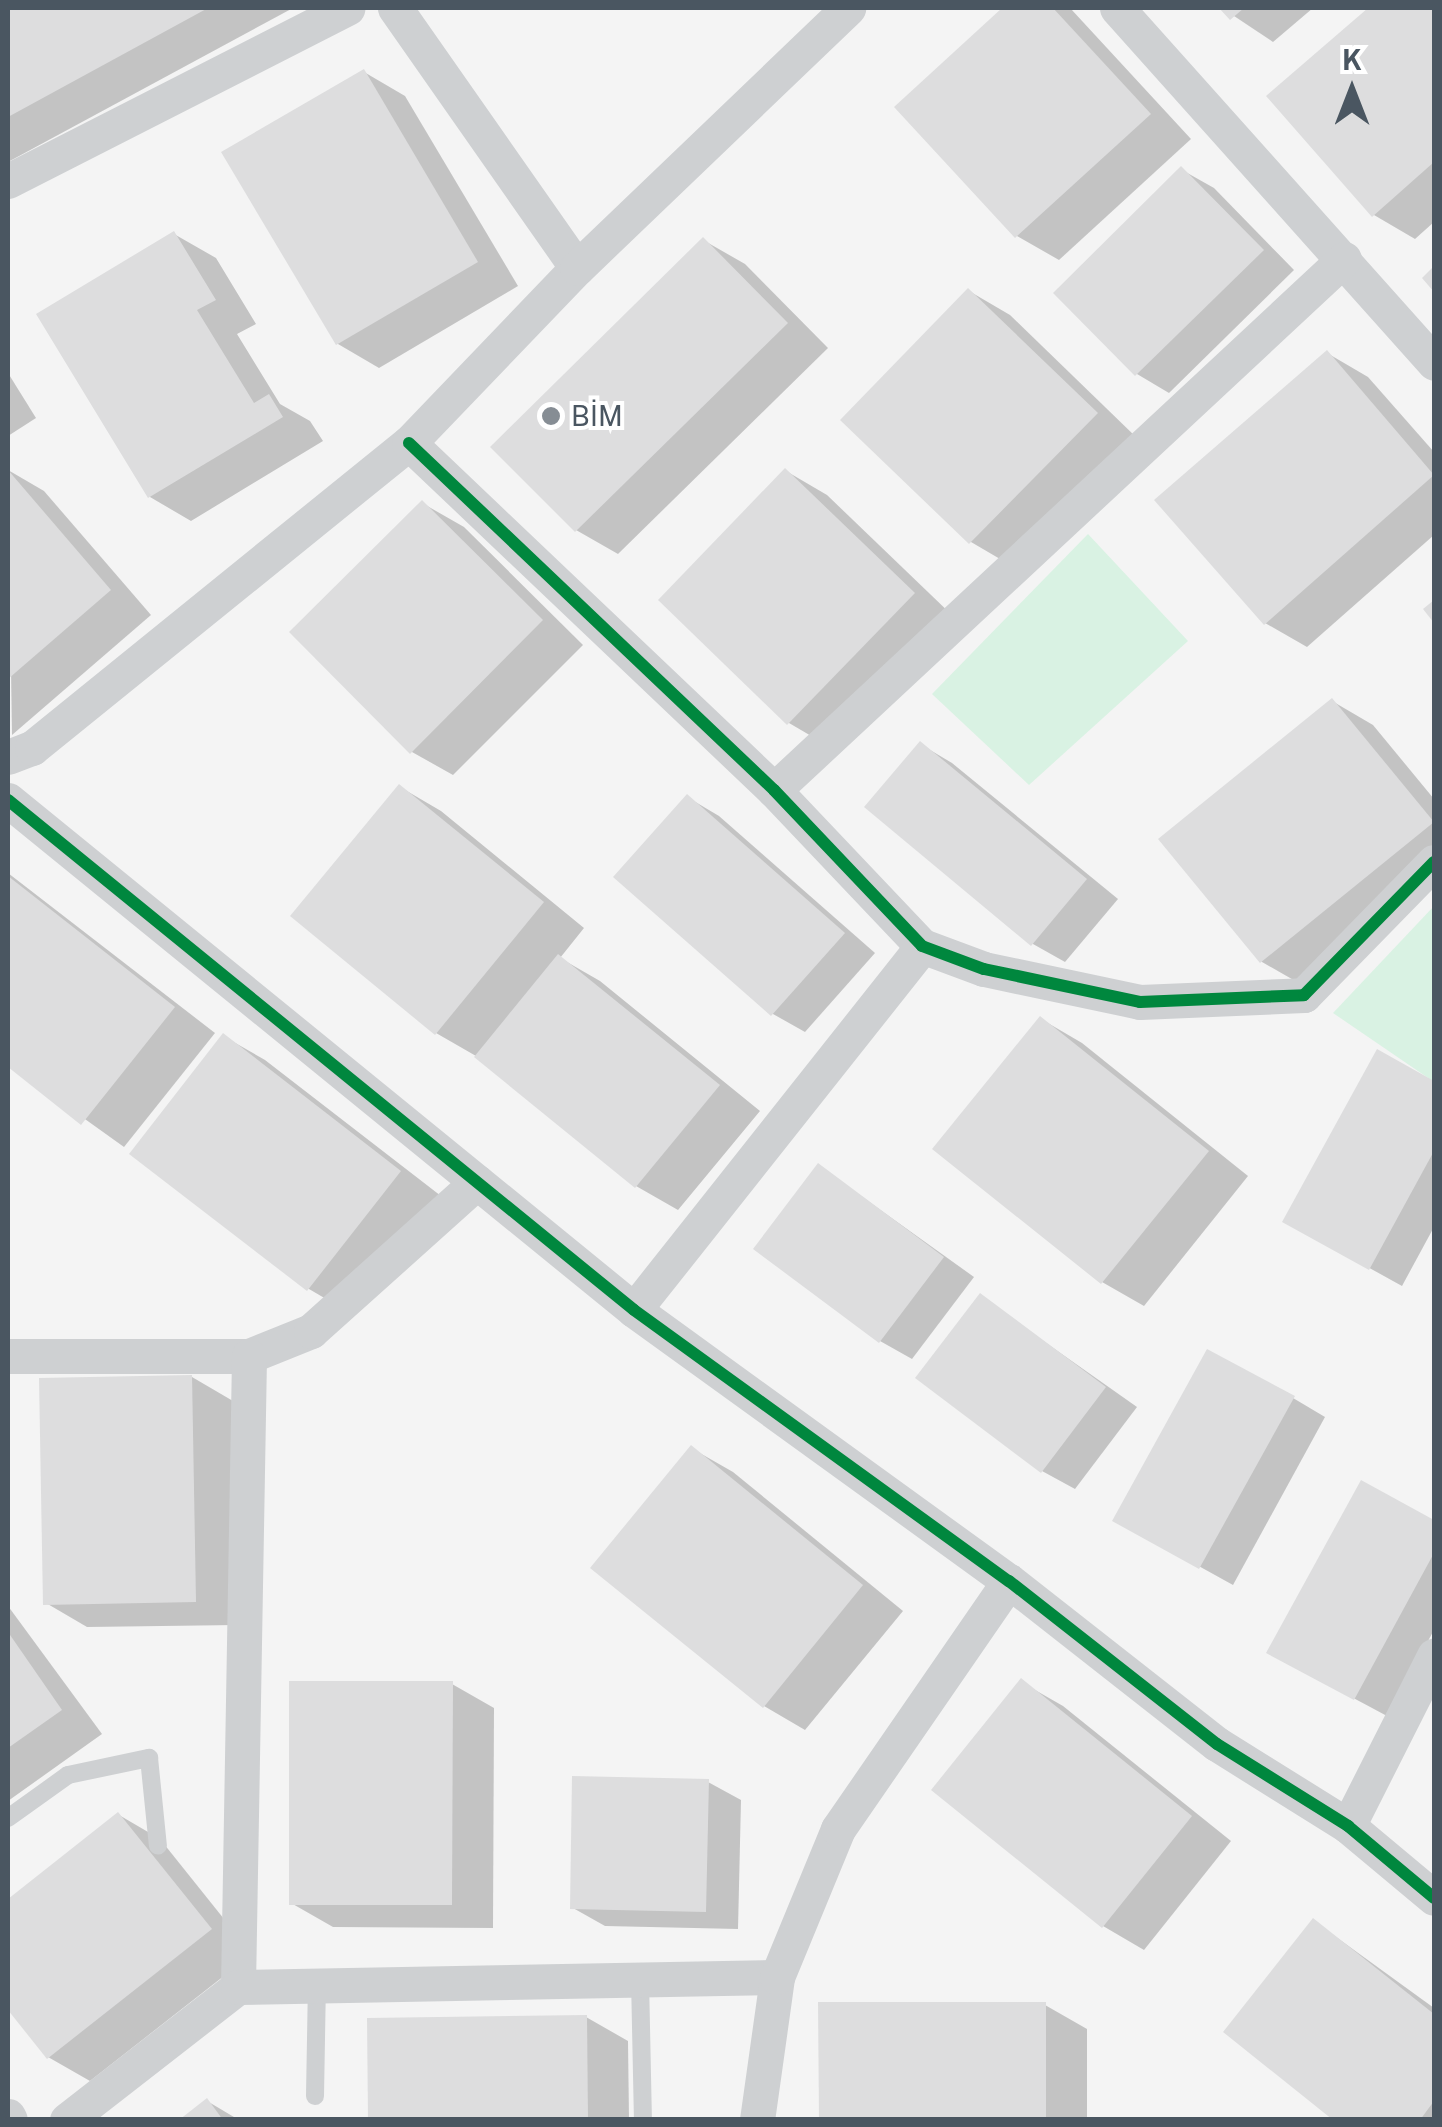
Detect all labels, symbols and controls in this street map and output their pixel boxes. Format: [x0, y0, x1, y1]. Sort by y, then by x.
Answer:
north arrow [1302, 40, 1402, 140]
text: K [1342, 43, 1362, 76]
place label: BİM [571, 399, 623, 433]
marker: BİM [540, 405, 562, 427]

